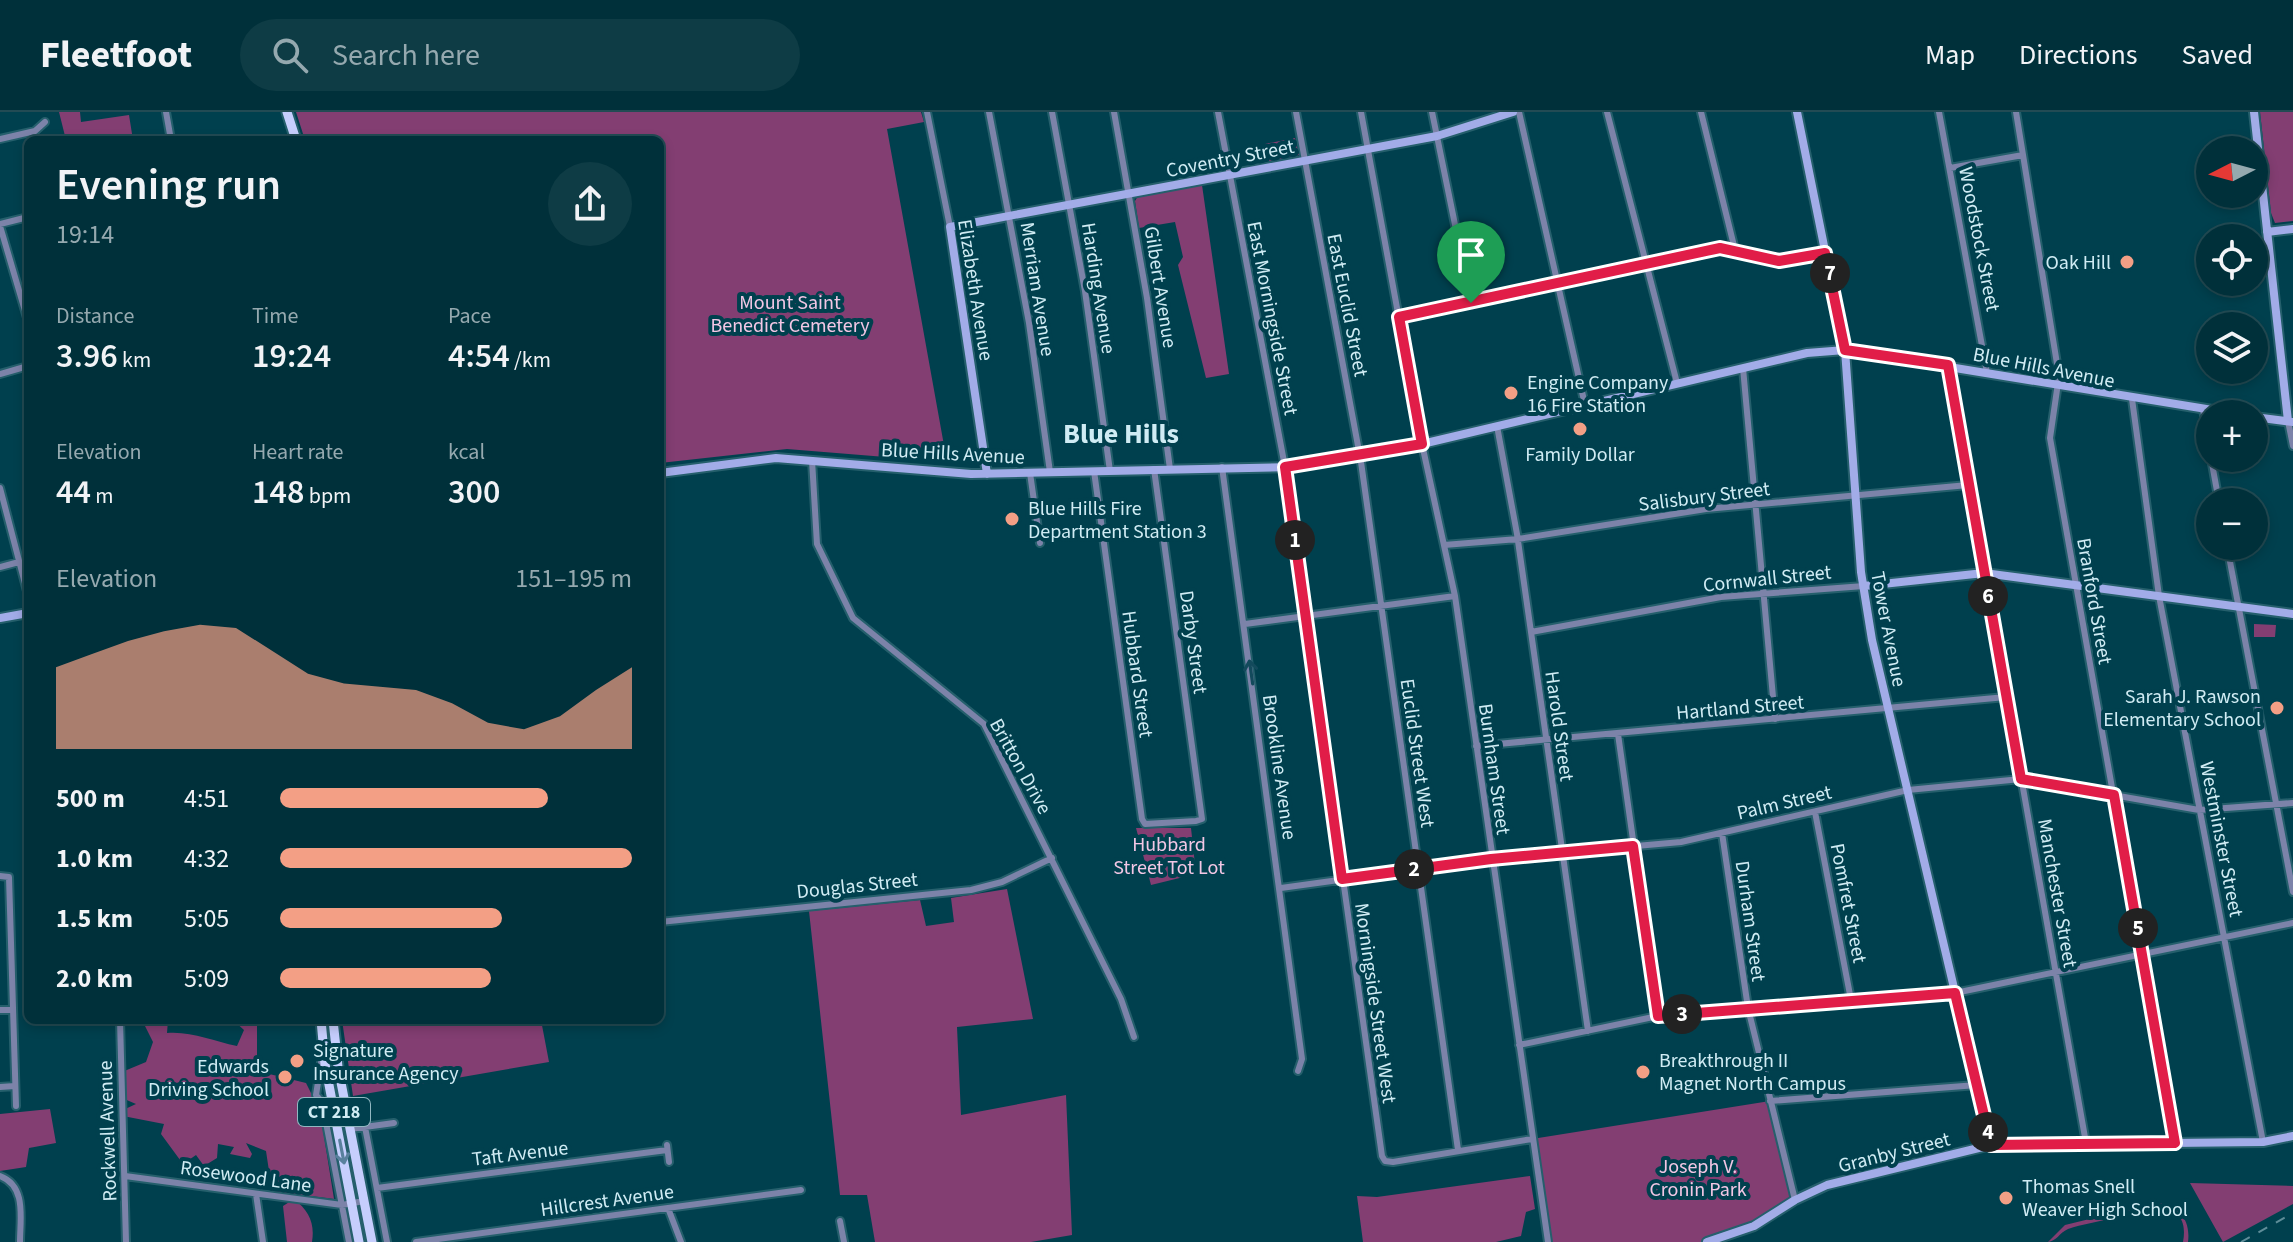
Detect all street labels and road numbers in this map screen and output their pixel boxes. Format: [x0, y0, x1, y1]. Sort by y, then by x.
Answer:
street label: Coventry Street [1164, 133, 1297, 185]
street label: Woodstock Street [1951, 164, 2007, 314]
street label: Elizabeth Avenue [950, 217, 1000, 363]
street label: East Morningside Street [1239, 219, 1305, 418]
street label: Merriam Avenue [1013, 220, 1061, 358]
street label: Harding Avenue [1074, 221, 1122, 356]
street label: Gilbert Avenue [1137, 224, 1183, 350]
street label: East Euclid Street [1319, 231, 1375, 379]
street label: Blue Hills Avenue [1971, 341, 2117, 395]
street label: Blue Hills Avenue [880, 436, 1026, 472]
street label: Salisbury Street [1637, 475, 1772, 519]
street label: Branford Street [2069, 536, 2119, 667]
street label: Cornwall Street [1702, 558, 1833, 600]
street label: Tower Avenue [1863, 569, 1913, 689]
street label: Darby Street [1172, 589, 1214, 696]
street label: Hubbard Street [1114, 609, 1160, 740]
street label: Harold Street [1537, 669, 1581, 783]
street label: Euclid Street West [1393, 677, 1441, 830]
street label: Hartland Street [1675, 688, 1805, 728]
street label: Brookline Avenue [1255, 693, 1303, 842]
street label: Burnham Street [1471, 702, 1517, 837]
street label: Britton Drive [982, 714, 1058, 820]
street label: Westminster Street [2192, 759, 2250, 920]
street label: Palm Street [1734, 778, 1835, 827]
street label: Manchester Street [2030, 816, 2084, 970]
street label: Pomfret Street [1823, 841, 1873, 966]
street label: Durham Street [1728, 859, 1772, 984]
street label: Douglas Street [795, 866, 919, 906]
street label: Morningside Street West [1347, 901, 1403, 1105]
street label: Rockwell Avenue [92, 1060, 124, 1202]
road number: CT 218 [298, 1098, 370, 1126]
street label: Granby Street [1835, 1126, 1953, 1180]
street label: Taft Avenue [470, 1134, 570, 1174]
street label: Rosewood Lane [178, 1154, 313, 1200]
street label: Hillcrest Avenue [539, 1178, 676, 1224]

